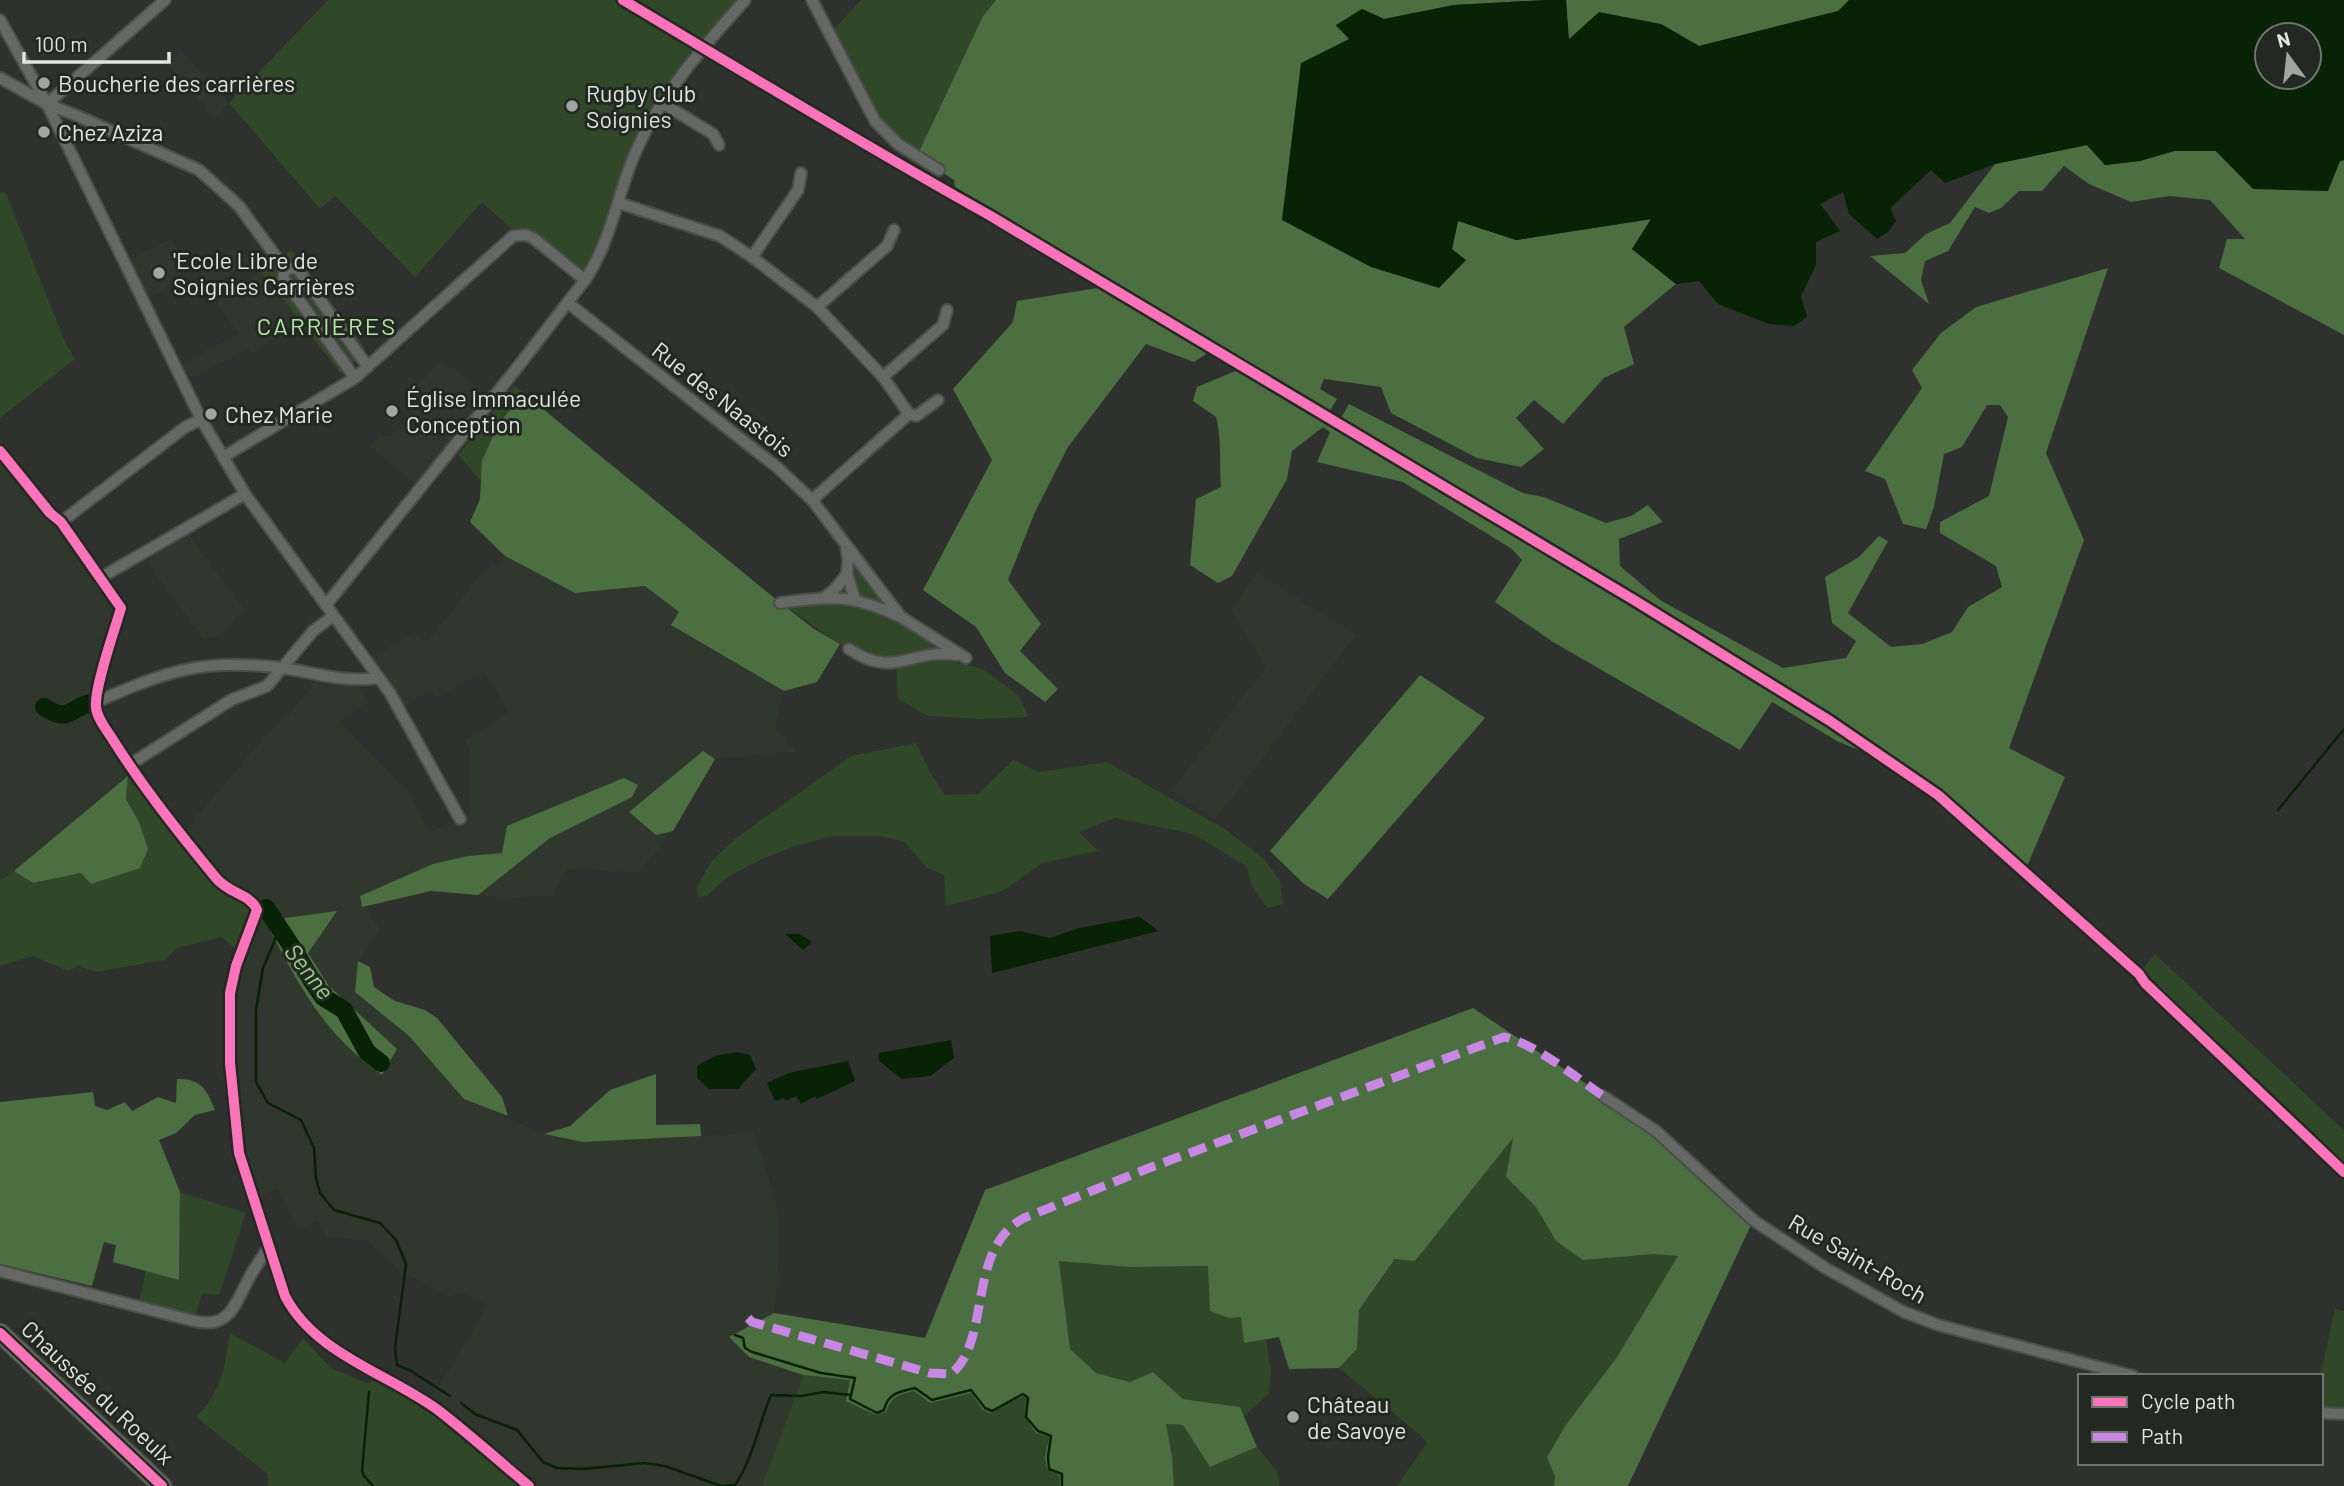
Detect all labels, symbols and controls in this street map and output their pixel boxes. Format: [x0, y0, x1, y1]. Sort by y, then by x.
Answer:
scale bar [24, 21, 170, 65]
north arrow [2253, 21, 2323, 91]
text: N [2274, 26, 2293, 52]
text: 100 m [35, 31, 88, 56]
place label: Boucherie des carrières [58, 69, 295, 97]
marker: Boucherie des carrières [36, 75, 52, 91]
place label: Rugby Club Soignies [586, 79, 696, 133]
marker: Rugby Club Soignies [564, 98, 580, 114]
place label: Chez Aziza [58, 118, 163, 146]
marker: Chez Aziza [36, 124, 52, 140]
place label: 'Ecole Libre de Soignies Carrières [173, 246, 355, 300]
marker: 'Ecole Libre de Soignies Carrières [151, 265, 167, 281]
district label: CARRIÈRES [257, 311, 397, 340]
street label: Rue des Naastois [647, 335, 799, 463]
place label: Église Immaculée Conception [406, 384, 581, 438]
place label: Chez Marie [225, 400, 333, 428]
marker: Église Immaculée Conception [384, 403, 400, 419]
marker: Chez Marie [203, 406, 219, 422]
water label: Senne [279, 937, 341, 1005]
street label: Rue Saint-Roch [1784, 1207, 1932, 1309]
street label: Chaussée du Roeulx [16, 1314, 180, 1470]
legend [2078, 1374, 2323, 1465]
text: Cycle path [2141, 1388, 2235, 1413]
place label: Château de Savoye [1307, 1390, 1407, 1444]
marker: Château de Savoye [1285, 1409, 1301, 1425]
text: Path [2141, 1423, 2183, 1448]

